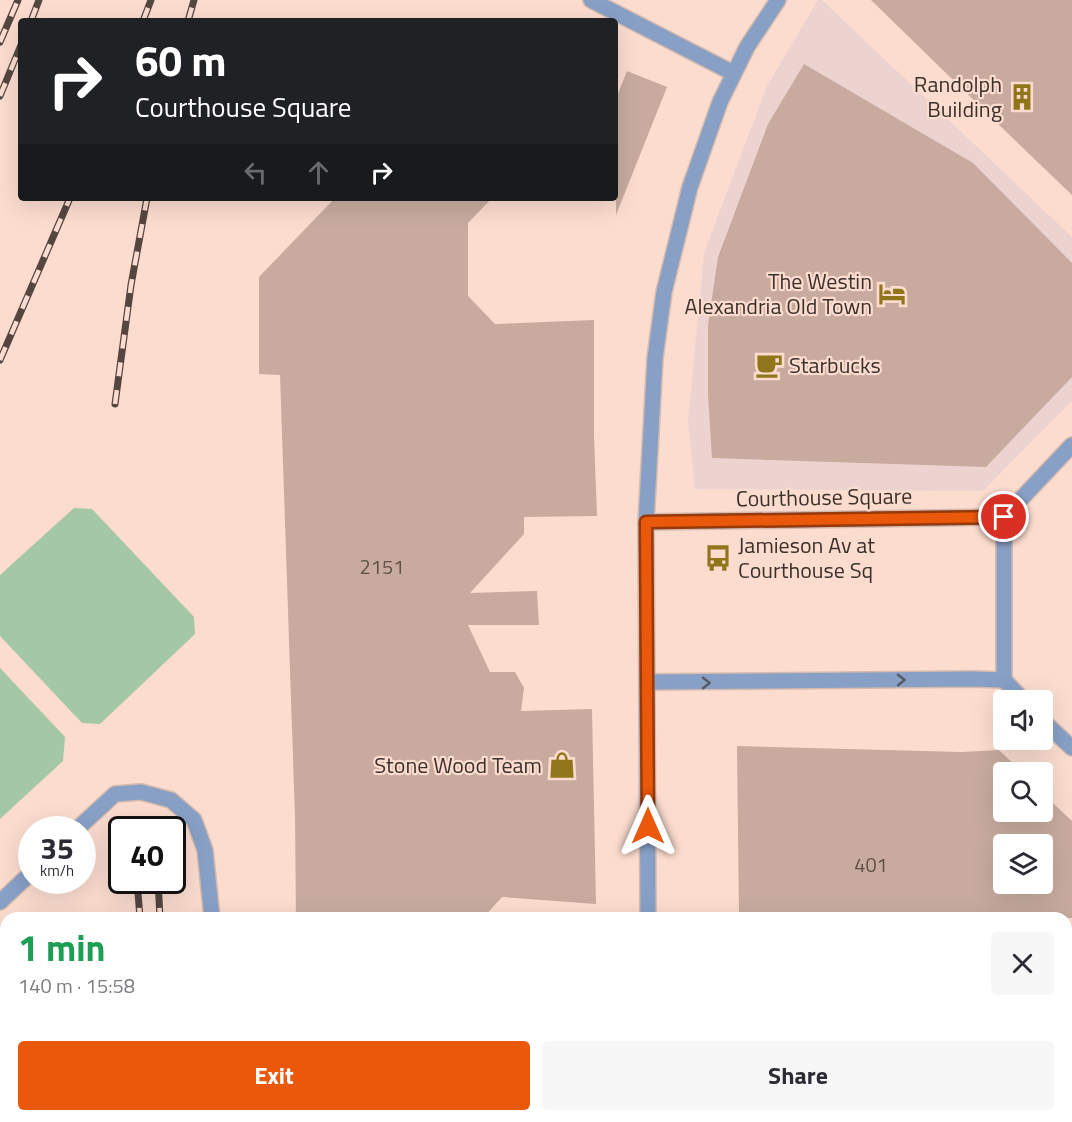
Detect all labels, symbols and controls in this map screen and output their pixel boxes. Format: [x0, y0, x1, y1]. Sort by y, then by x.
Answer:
text: 60 m [135, 28, 227, 92]
icon: right [36, 42, 114, 120]
place label: Randolph Building [914, 67, 1002, 126]
building icon: Randolph Building [1007, 82, 1037, 112]
text: Courthouse Square [135, 86, 351, 127]
icon: left [239, 156, 272, 189]
icon: ahead [302, 156, 335, 189]
icon: right [365, 156, 398, 189]
place label: The Westin Alexandria Old Town [684, 264, 872, 323]
hotel icon: The Westin Alexandria Old Town [877, 279, 907, 309]
place label: Starbucks [789, 348, 881, 382]
cafe icon: Starbucks [754, 350, 784, 380]
street label: Courthouse Square [736, 478, 912, 516]
pin [978, 491, 1029, 542]
icon: arrive [987, 500, 1020, 533]
place label: Jamieson Av at Courthouse Sq [738, 528, 875, 587]
bus stop icon: Jamieson Av at Courthouse Sq [703, 543, 733, 573]
house number: 2151 [360, 551, 404, 582]
one-way arrow [896, 674, 905, 686]
one-way arrow [701, 677, 710, 689]
map controls [993, 690, 1053, 894]
button: sound [993, 690, 1053, 750]
place label: Stone Wood Team [374, 748, 542, 782]
shop icon: Stone Wood Team [547, 750, 577, 780]
button: search [993, 762, 1053, 822]
position arrow [616, 794, 680, 858]
speed limit sign: 40 [108, 816, 186, 894]
text: 35 [40, 825, 74, 871]
button: layers [993, 834, 1053, 894]
house number: 401 [854, 849, 888, 880]
text: km/h [40, 859, 74, 882]
text: 1 min [18, 920, 105, 975]
button: close [991, 932, 1054, 995]
text: 140 m · 15:58 [18, 970, 135, 1001]
button: Exit [18, 1041, 530, 1110]
button: Share [542, 1041, 1054, 1110]

